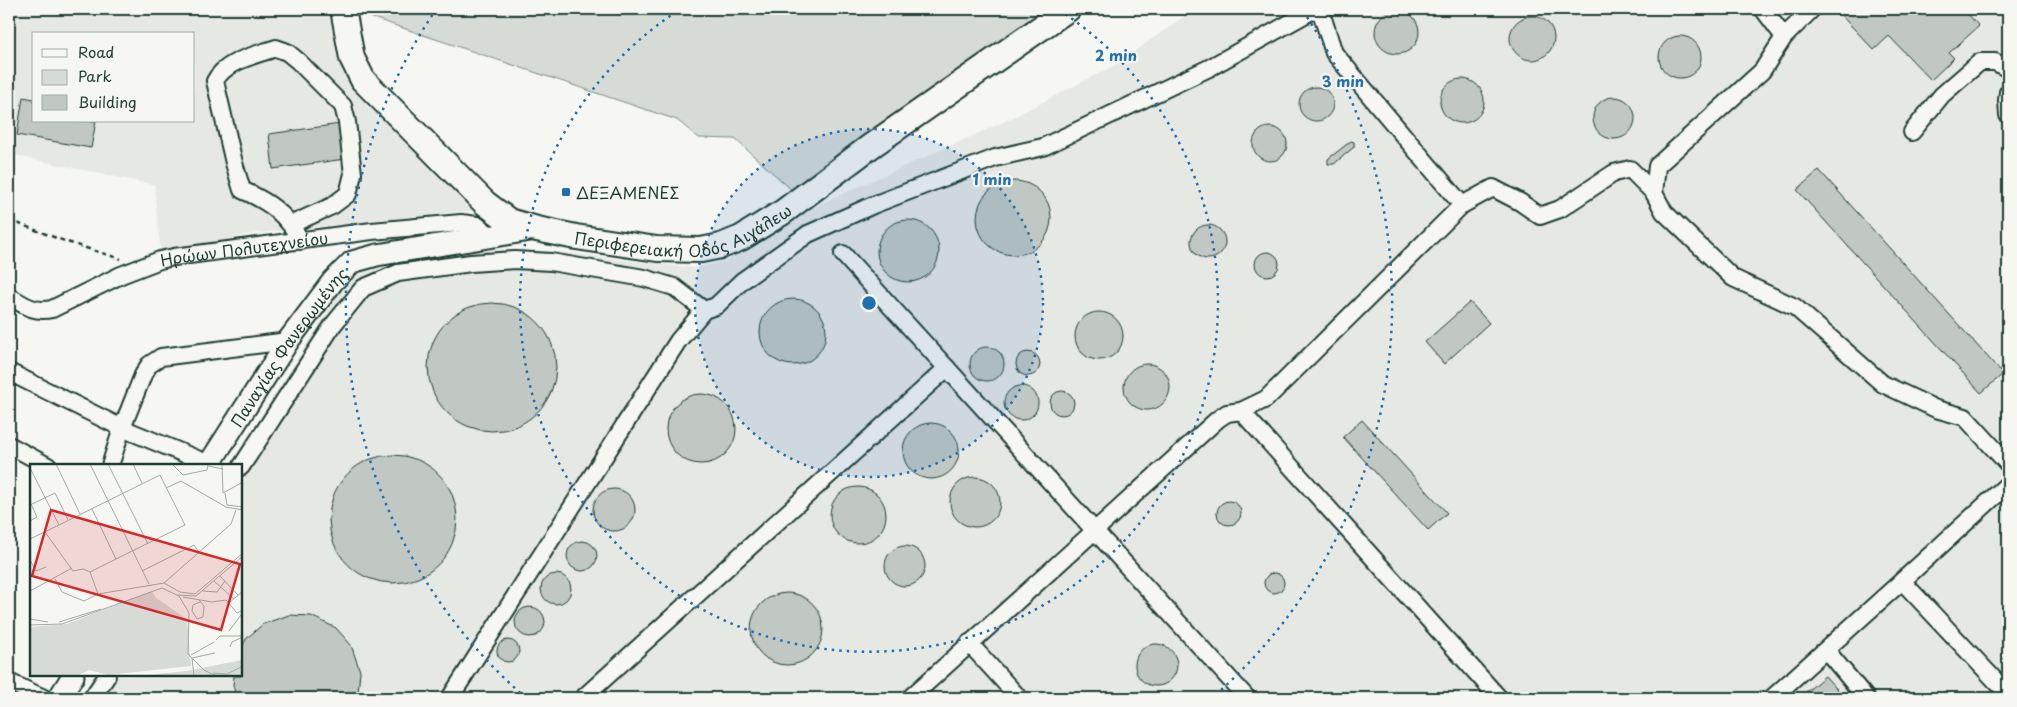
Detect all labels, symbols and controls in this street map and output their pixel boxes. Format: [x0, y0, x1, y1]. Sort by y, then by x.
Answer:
legend [32, 32, 195, 122]
text: Road [78, 40, 114, 63]
text: 2 min [1095, 43, 1137, 66]
text: Park [78, 64, 112, 87]
text: 3 min [1322, 69, 1364, 92]
text: Building [78, 90, 137, 113]
text: 1 min [973, 167, 1011, 190]
place label: ΔΕΞΑΜΕΝΕΣ [576, 180, 680, 204]
marker: ΔΕΞΑΜΕΝΕΣ [560, 186, 572, 198]
street label: Περιφερειακή Οδός Αιγάλεω [572, 198, 796, 262]
street label: Ηρώων Πολυτεχνείου [158, 225, 329, 272]
street label: Παναγίας Φανερωμένης [224, 261, 353, 431]
centre of rings [860, 294, 878, 312]
inset map [30, 464, 242, 677]

